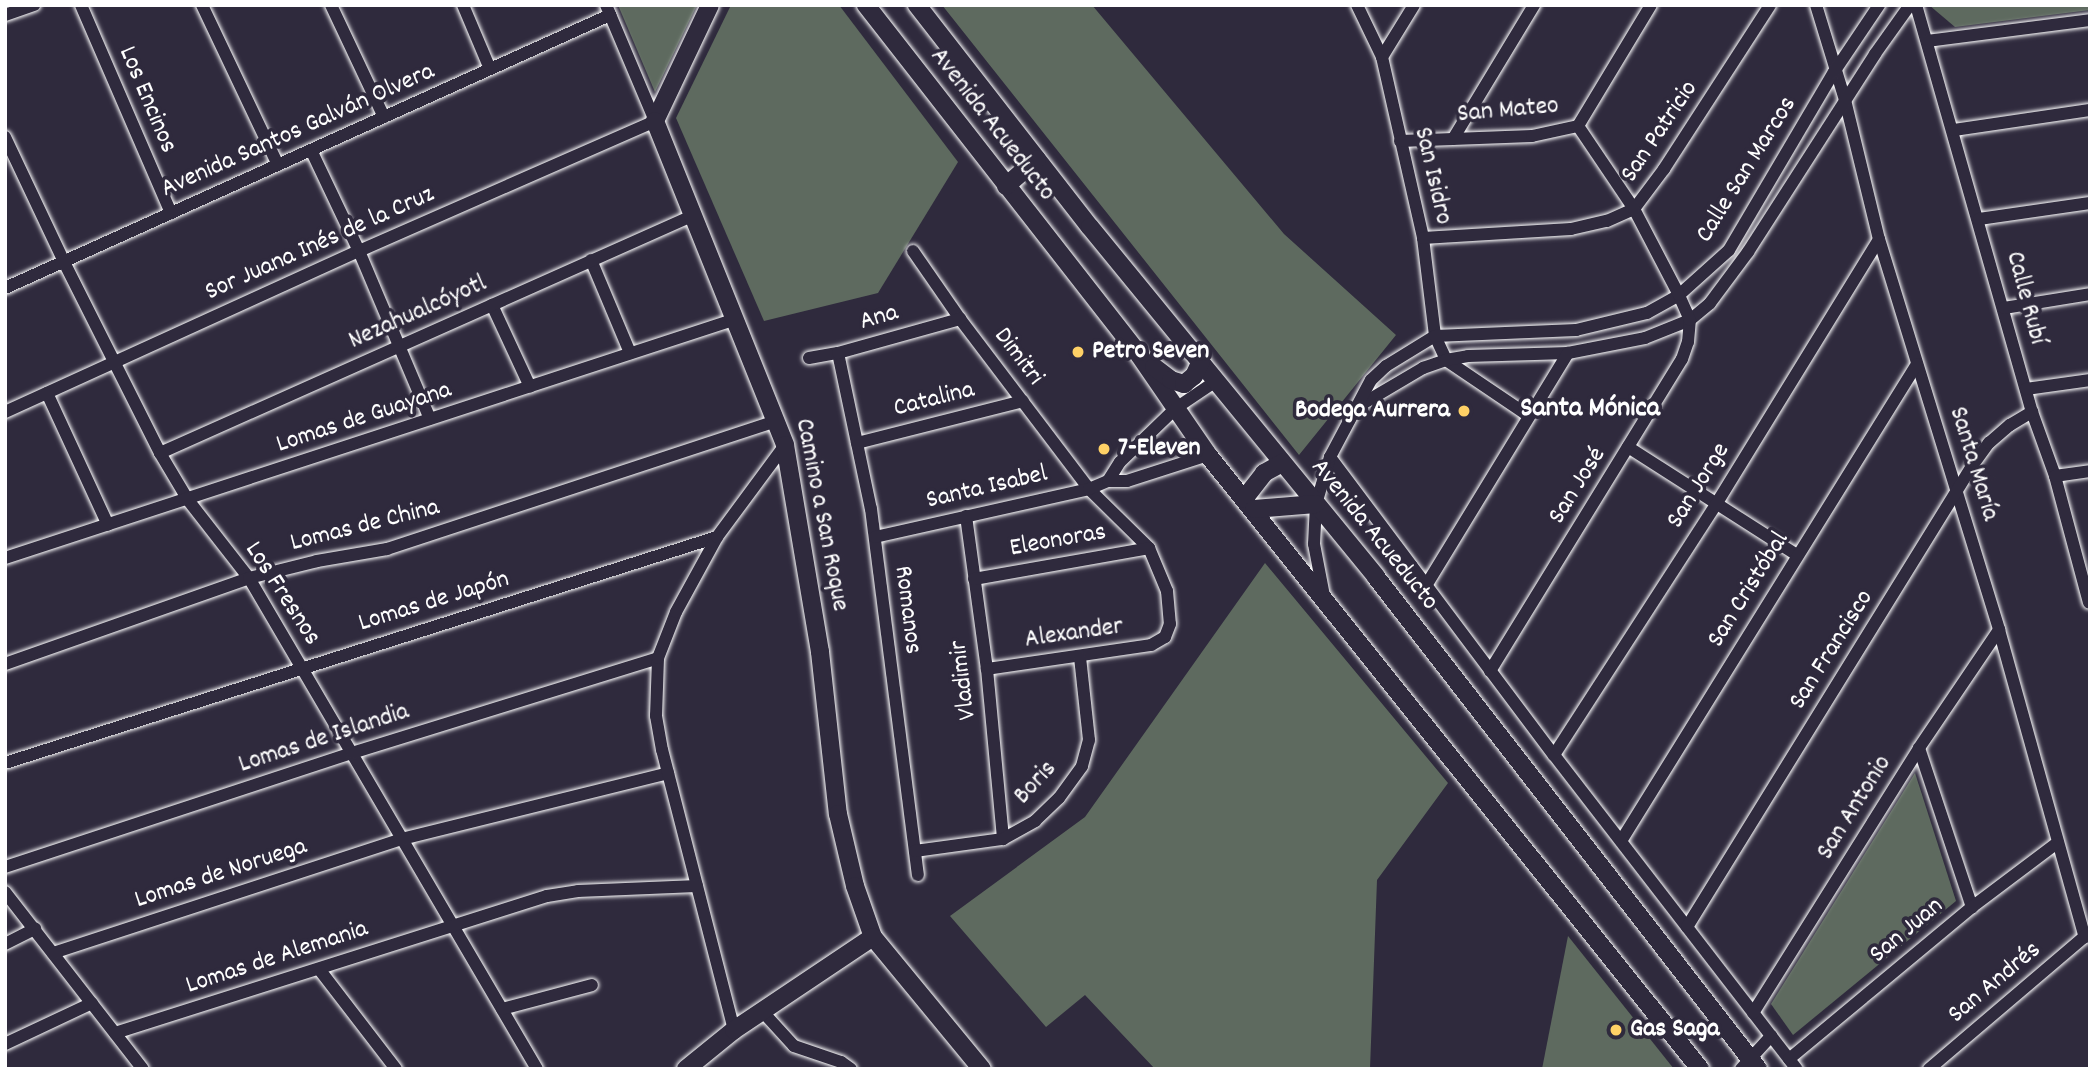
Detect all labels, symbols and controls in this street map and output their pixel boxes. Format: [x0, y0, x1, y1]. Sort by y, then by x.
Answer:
street label: Los Encinos [111, 42, 183, 158]
street label: Avenida Acueducto [922, 42, 1062, 208]
street label: Avenida Santos Galván Olvera [157, 57, 439, 205]
street label: San Patricio [1615, 75, 1705, 189]
street label: San Mateo [1456, 91, 1560, 131]
street label: Calle San Marcos [1690, 91, 1804, 249]
street label: San Isidro [1406, 124, 1458, 228]
street label: Sor Juana Inés de la Cruz [201, 179, 439, 309]
street label: Calle Rubí [1998, 248, 2052, 348]
street label: Nezahualcóyotl [344, 269, 492, 357]
street label: Ana [856, 298, 902, 338]
street label: Dimitri [986, 322, 1050, 392]
place label: Petro Seven [1092, 336, 1209, 368]
marker: Petro Seven [1070, 344, 1086, 360]
street label: Lomas de Guayana [273, 375, 455, 461]
street label: Catalina [890, 375, 978, 425]
district label: Santa Mónica [1520, 393, 1660, 427]
place label: Bodega Aurrera [1295, 395, 1450, 427]
marker: Bodega Aurrera [1456, 403, 1472, 419]
street label: Santa María [1941, 403, 2005, 525]
street label: Camino a San Roque [787, 416, 855, 614]
place label: 7-Eleven [1118, 433, 1201, 465]
street label: San Jorge [1661, 437, 1737, 535]
marker: 7-Eleven [1096, 441, 1112, 457]
street label: San José [1542, 442, 1614, 530]
street label: Avenida Acueducto [1303, 453, 1445, 617]
street label: Santa Isabel [923, 459, 1051, 517]
street label: Lomas de China [287, 492, 443, 560]
street label: Eleonoras [1007, 517, 1109, 565]
street label: San Cristóbal [1701, 526, 1797, 654]
street label: Los Fresnos [237, 536, 327, 652]
street label: Lomas de Japón [355, 564, 513, 640]
street label: Romanos [886, 564, 928, 656]
street label: San Francisco [1783, 584, 1881, 716]
street label: Alexander [1023, 612, 1125, 656]
street label: Vladimir [944, 638, 984, 722]
street label: Lomas de Islandia [235, 697, 413, 781]
street label: San Antonio [1811, 750, 1899, 866]
street label: Boris [1008, 754, 1064, 812]
street label: Lomas de Noruega [131, 832, 311, 916]
street label: San Juan [1864, 891, 1950, 971]
street label: Lomas de Alemania [182, 914, 372, 1002]
street label: San Andrés [1942, 935, 2048, 1031]
place label: Gas Saga [1630, 1014, 1719, 1046]
marker: Gas Saga [1608, 1022, 1624, 1038]

